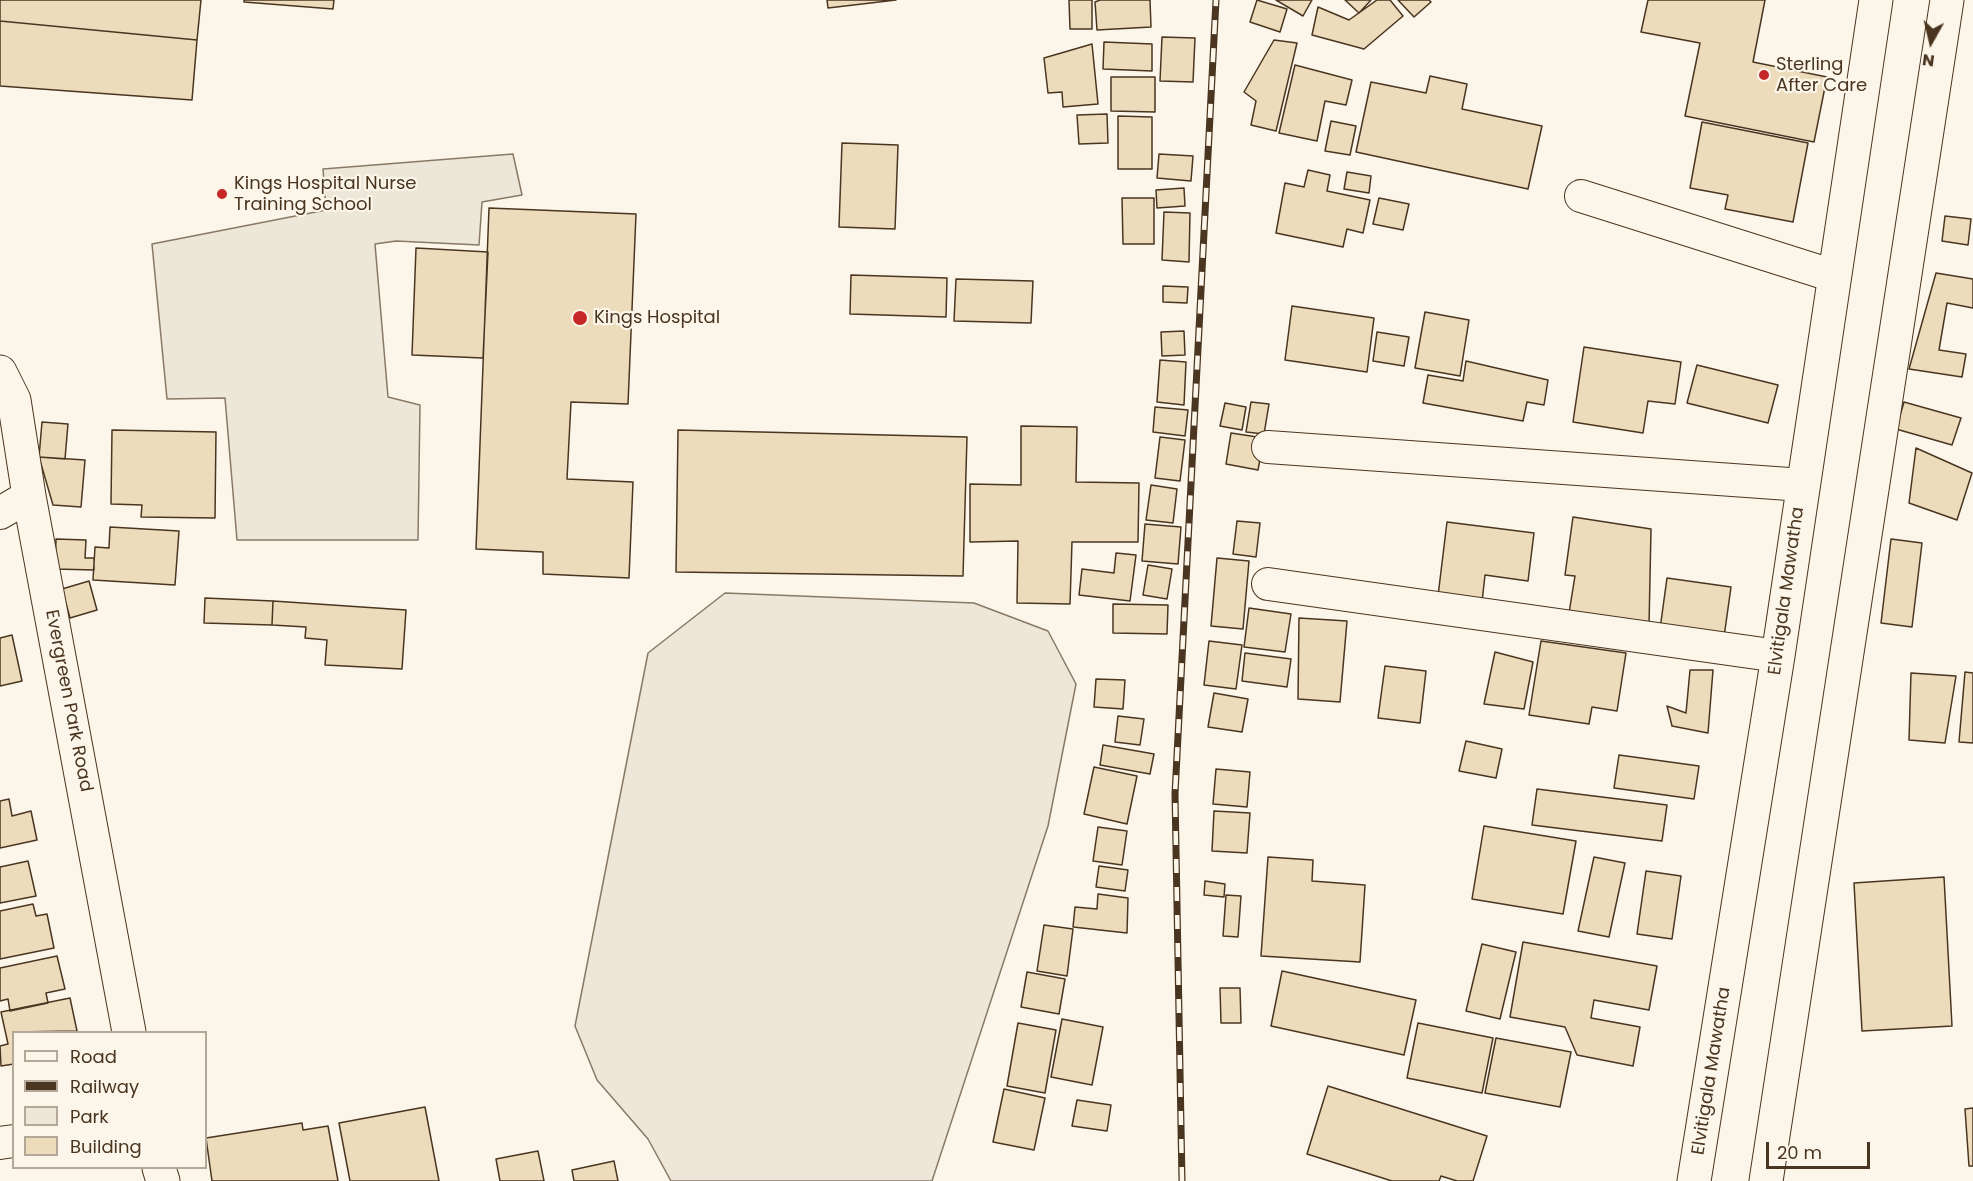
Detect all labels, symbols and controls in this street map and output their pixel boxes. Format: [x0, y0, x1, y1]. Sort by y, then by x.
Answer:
north arrow [1901, 12, 1961, 72]
text: N [1921, 48, 1936, 73]
place label: Sterling After Care [1776, 54, 1867, 97]
marker: Sterling After Care [1757, 68, 1771, 82]
place label: Kings Hospital Nurse Training School [234, 173, 416, 216]
marker: Kings Hospital Nurse Training School [215, 187, 229, 201]
place label: Kings Hospital [594, 307, 720, 329]
marker: Kings Hospital [571, 309, 589, 327]
street label: Elvitigala Mawatha [1764, 505, 1810, 677]
street label: Evergreen Park Road [40, 608, 96, 794]
street label: Elvitigala Mawatha [1688, 985, 1736, 1157]
legend [12, 1031, 207, 1169]
text: Road [70, 1044, 117, 1069]
text: Railway [70, 1074, 139, 1099]
text: Park [70, 1104, 109, 1129]
scale bar [1769, 1130, 1872, 1168]
text: Building [70, 1134, 142, 1159]
text: 20 m [1777, 1140, 1822, 1165]

